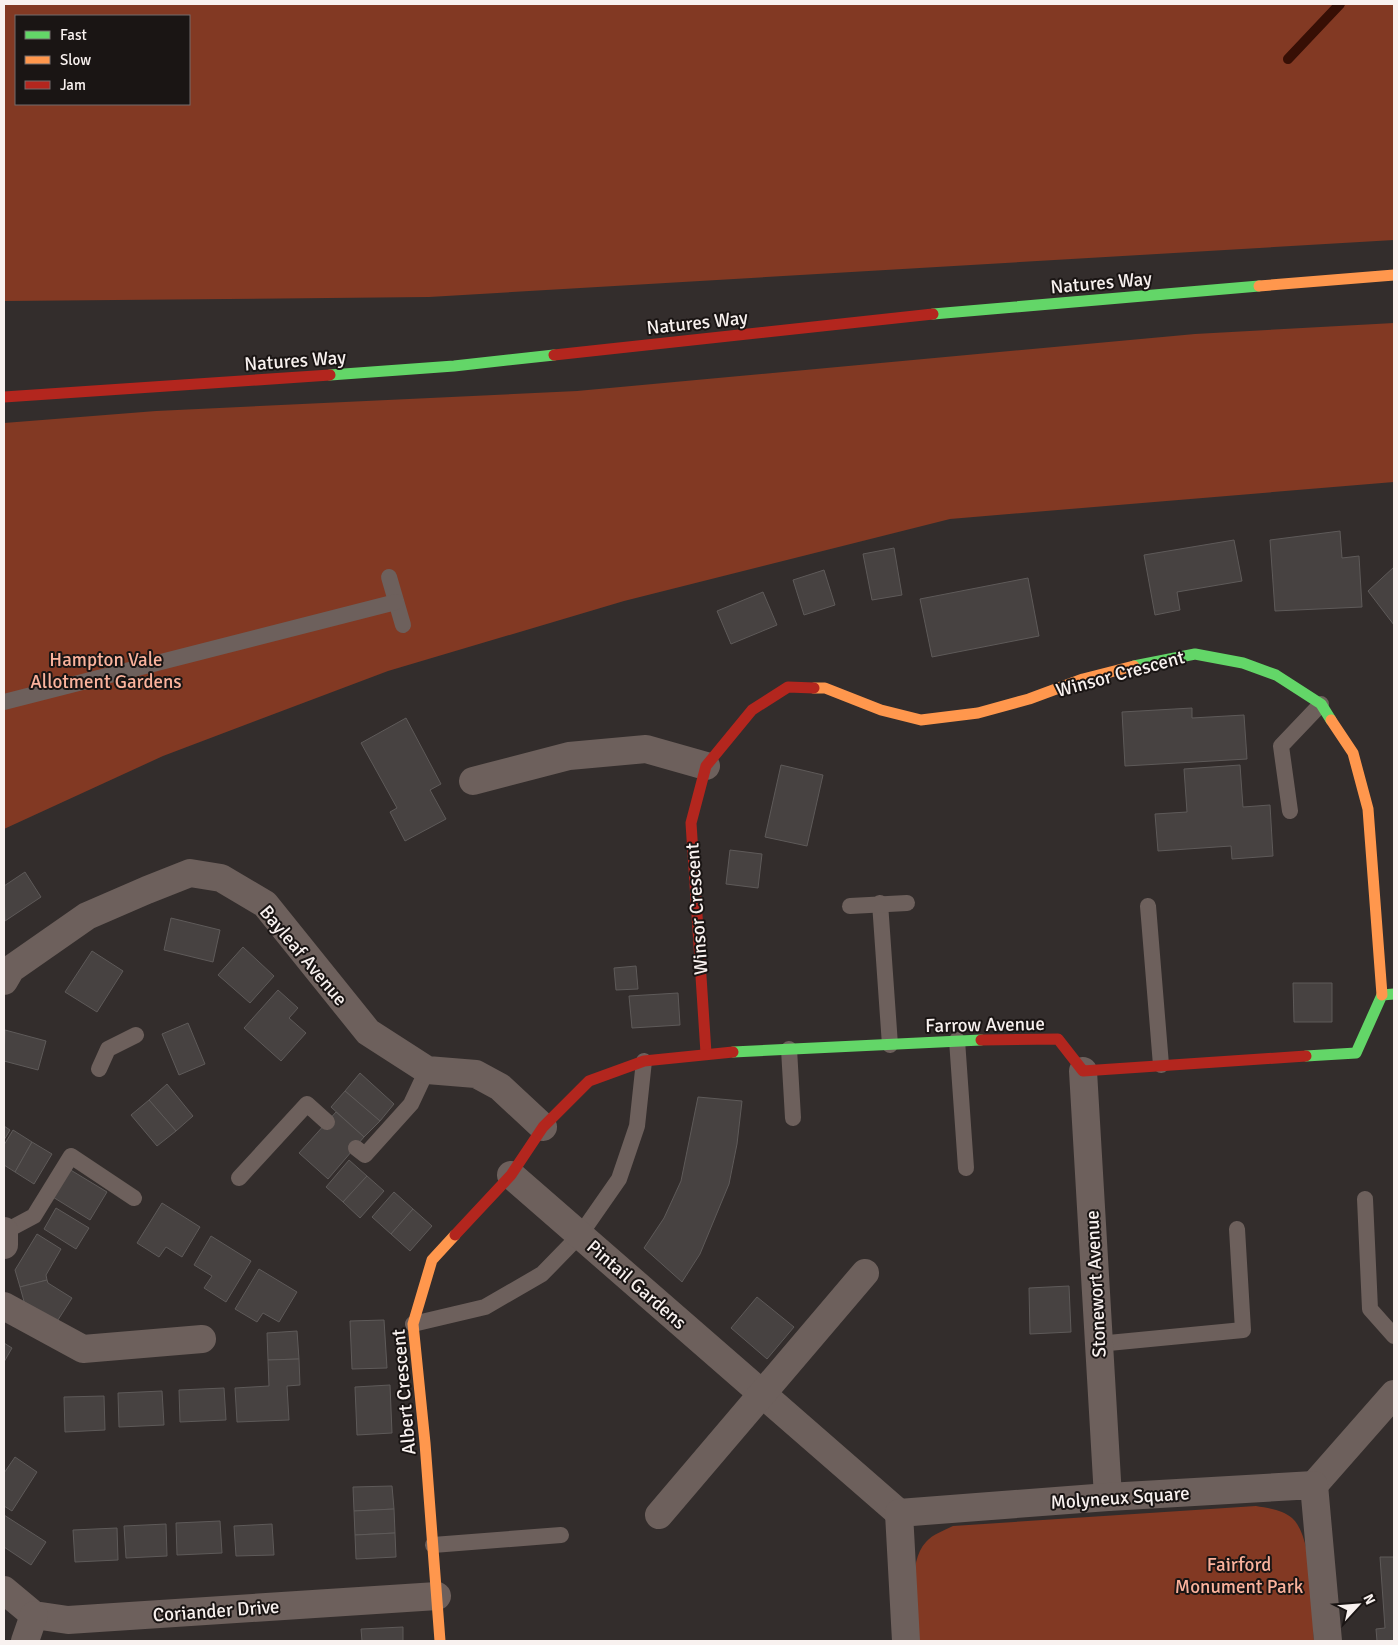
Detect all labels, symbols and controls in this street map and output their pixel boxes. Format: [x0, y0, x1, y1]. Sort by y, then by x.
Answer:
legend [15, 15, 190, 105]
text: Fast [60, 26, 87, 44]
text: Slow [60, 51, 91, 69]
text: Jam [60, 76, 86, 94]
street label: Natures Way [1049, 267, 1153, 299]
street label: Natures Way [645, 306, 749, 340]
street label: Natures Way [243, 345, 347, 377]
street label: Winsor Crescent [1053, 645, 1188, 703]
park label: Hampton Vale Allotment Gardens [30, 648, 182, 694]
street label: Winsor Crescent [680, 842, 714, 976]
street label: Bayleaf Avenue [254, 900, 352, 1011]
street label: Farrow Avenue [925, 1012, 1045, 1038]
street label: Stonewort Avenue [1080, 1210, 1112, 1358]
street label: Pintail Gardens [582, 1235, 691, 1335]
street label: Albert Crescent [387, 1328, 421, 1456]
street label: Molyneux Square [1050, 1481, 1190, 1515]
park label: Fairford Monument Park [1175, 1553, 1304, 1599]
north arrow [1333, 1580, 1383, 1630]
text: N [1359, 1591, 1379, 1608]
street label: Coriander Drive [152, 1595, 280, 1627]

